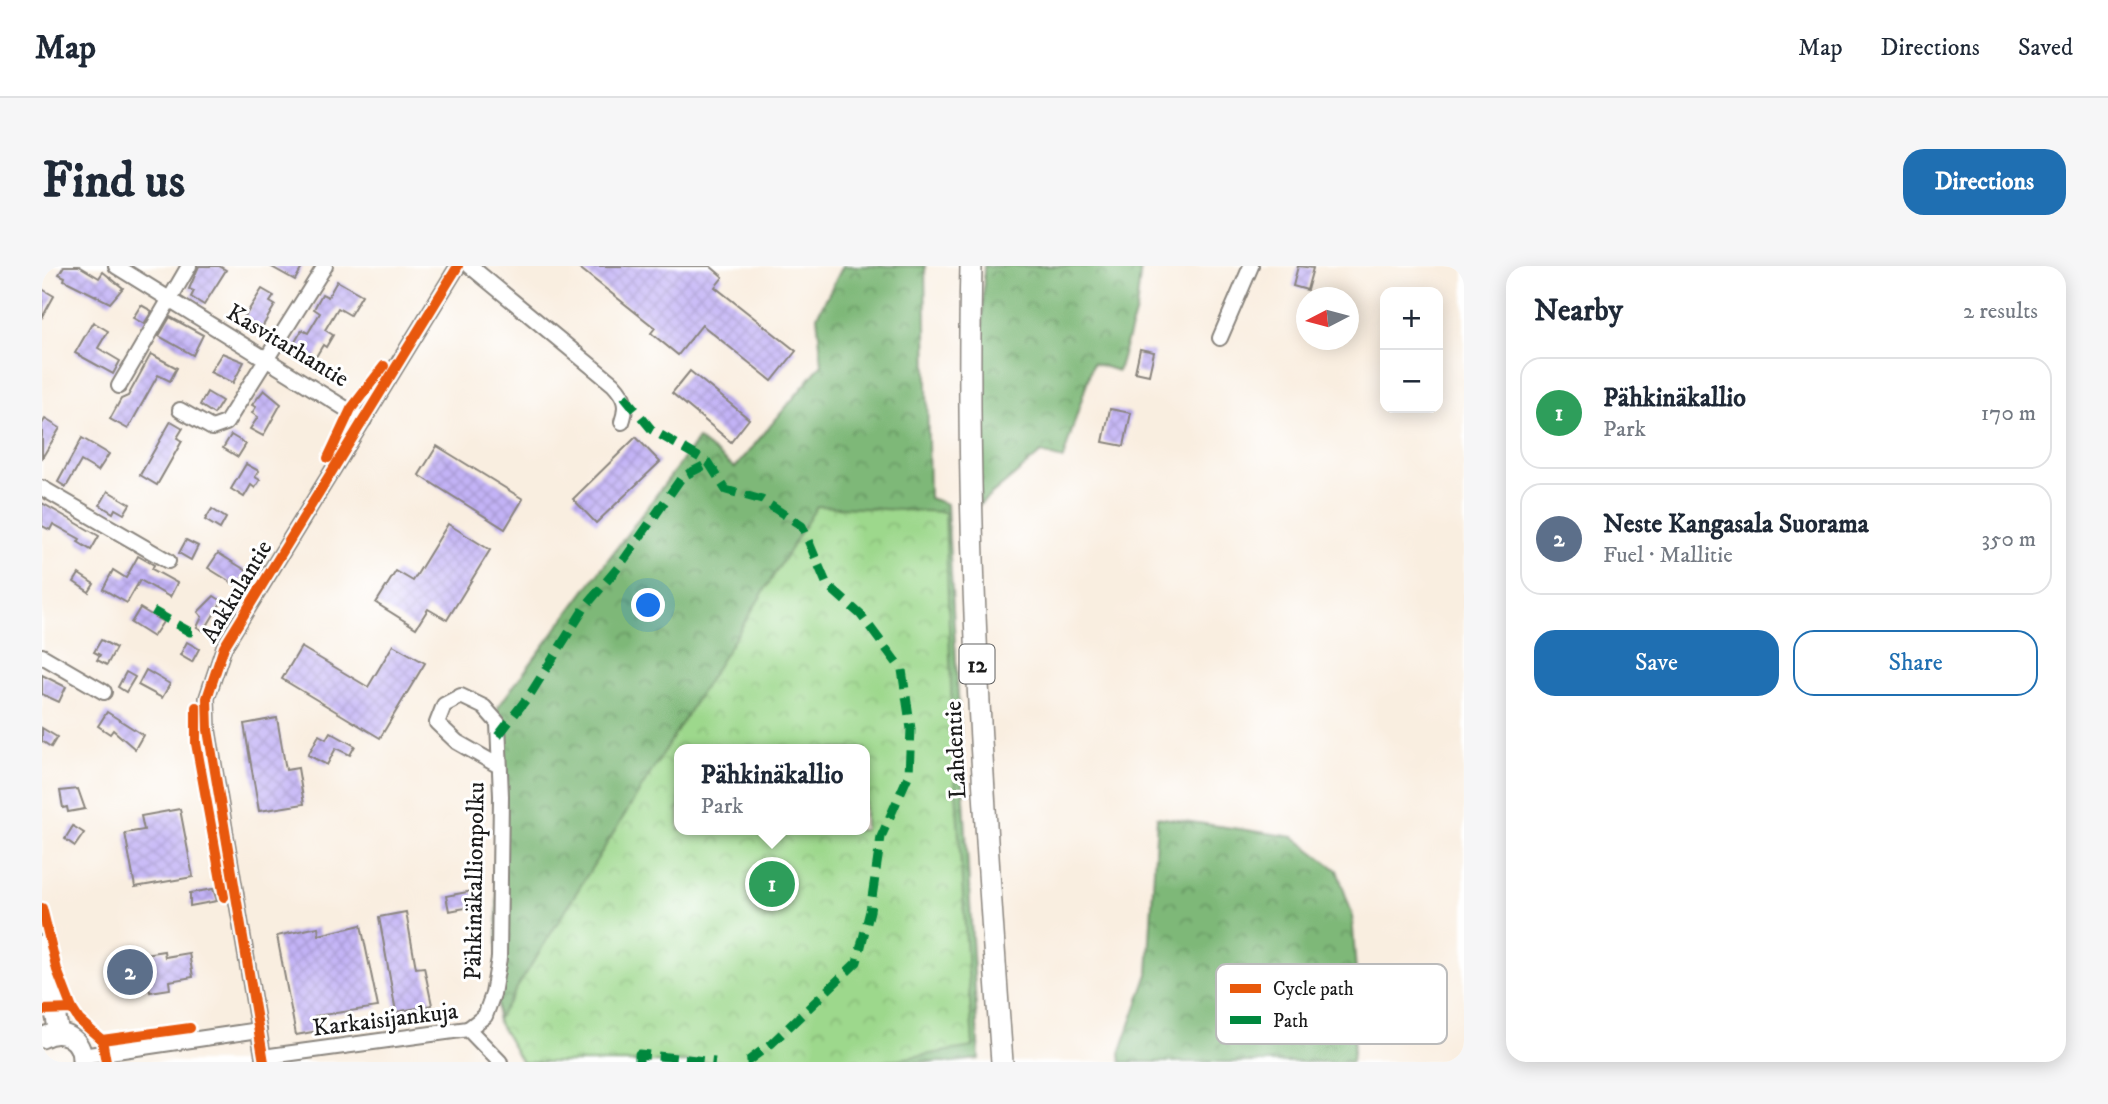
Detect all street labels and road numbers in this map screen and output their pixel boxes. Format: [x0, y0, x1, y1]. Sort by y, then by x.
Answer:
street label: Kasvitarhantie [221, 298, 354, 394]
street label: Aakkulantie [195, 535, 279, 648]
road number: 12 [960, 644, 995, 684]
street label: Lahdentie [938, 700, 974, 800]
street label: Pähkinäkallionpolku [458, 781, 492, 981]
street label: Karkaisijankuja [311, 996, 460, 1044]

